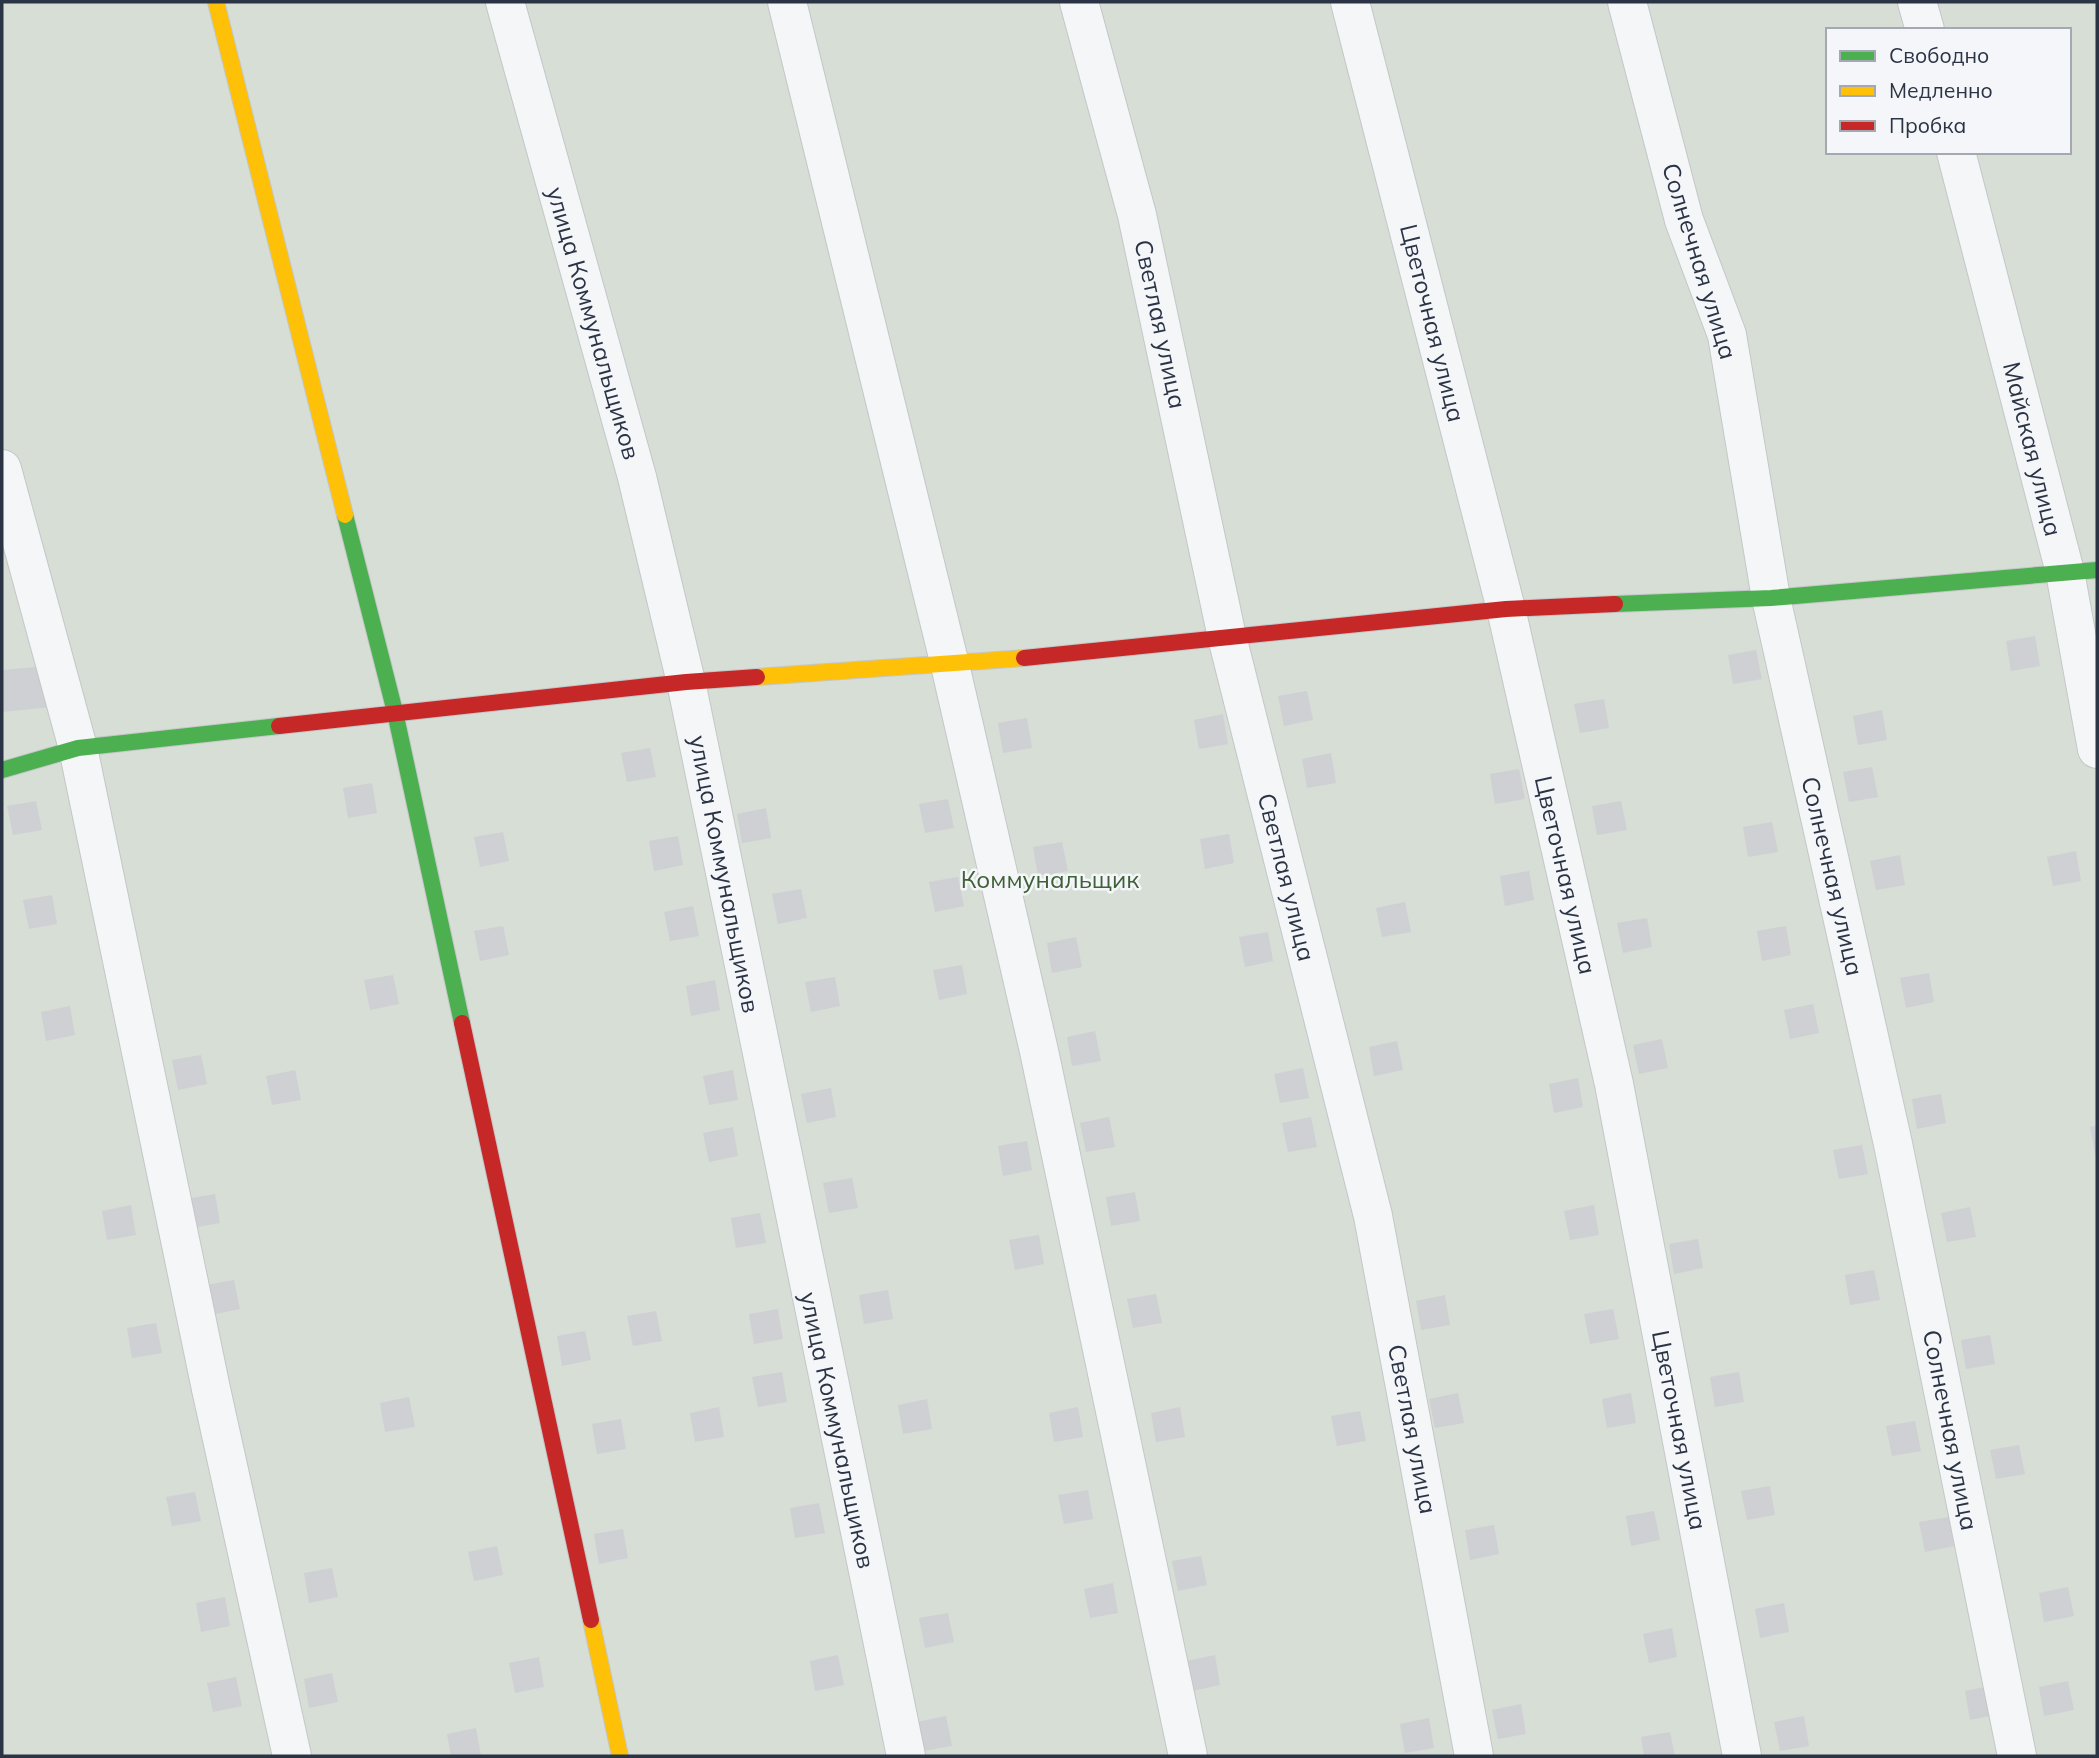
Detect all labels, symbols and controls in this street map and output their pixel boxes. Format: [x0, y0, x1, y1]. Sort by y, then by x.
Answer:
legend [1826, 28, 2071, 154]
text: Свободно [1889, 42, 1989, 68]
text: Медленно [1889, 77, 1993, 103]
text: Пробка [1889, 112, 1966, 138]
street label: Солнечная улица [1656, 159, 1744, 363]
street label: улица Коммунальщиков [541, 183, 647, 463]
street label: Цветочная улица [1394, 221, 1472, 425]
street label: Светлая улица [1128, 237, 1194, 411]
street label: Майская улица [1997, 359, 2069, 539]
street label: улица Коммунальщиков [683, 733, 767, 1015]
street label: Цветочная улица [1529, 773, 1603, 977]
street label: Солнечная улица [1795, 773, 1871, 979]
street label: Светлая улица [1252, 790, 1322, 964]
park label: Коммунальщик [961, 864, 1139, 894]
street label: улица Коммунальщиков [794, 1289, 882, 1571]
street label: Солнечная улица [1917, 1327, 1985, 1533]
street label: Цветочная улица [1646, 1328, 1714, 1532]
street label: Светлая улица [1382, 1342, 1444, 1516]

